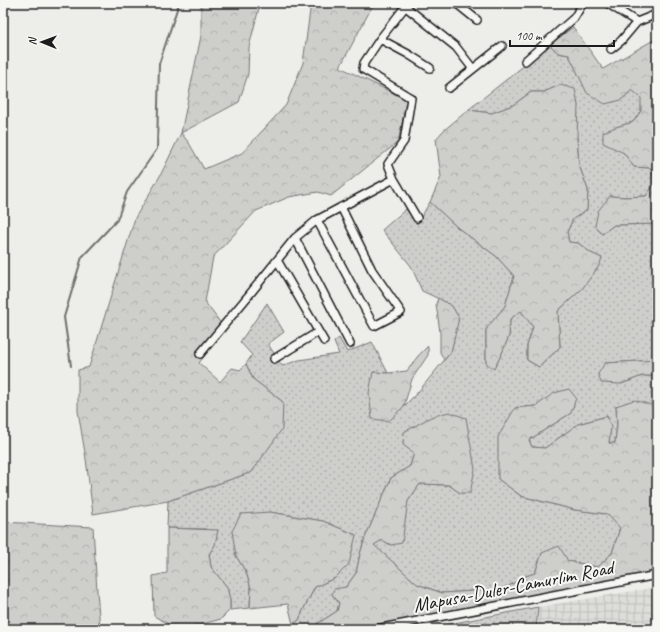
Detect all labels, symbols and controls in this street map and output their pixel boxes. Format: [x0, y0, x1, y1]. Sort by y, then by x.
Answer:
north arrow [22, 22, 62, 62]
scale bar [510, 22, 614, 48]
text: 100 m [516, 28, 543, 44]
text: N [25, 36, 39, 45]
street label: Mapusa-Duler-Camurlim Road [411, 554, 618, 618]

